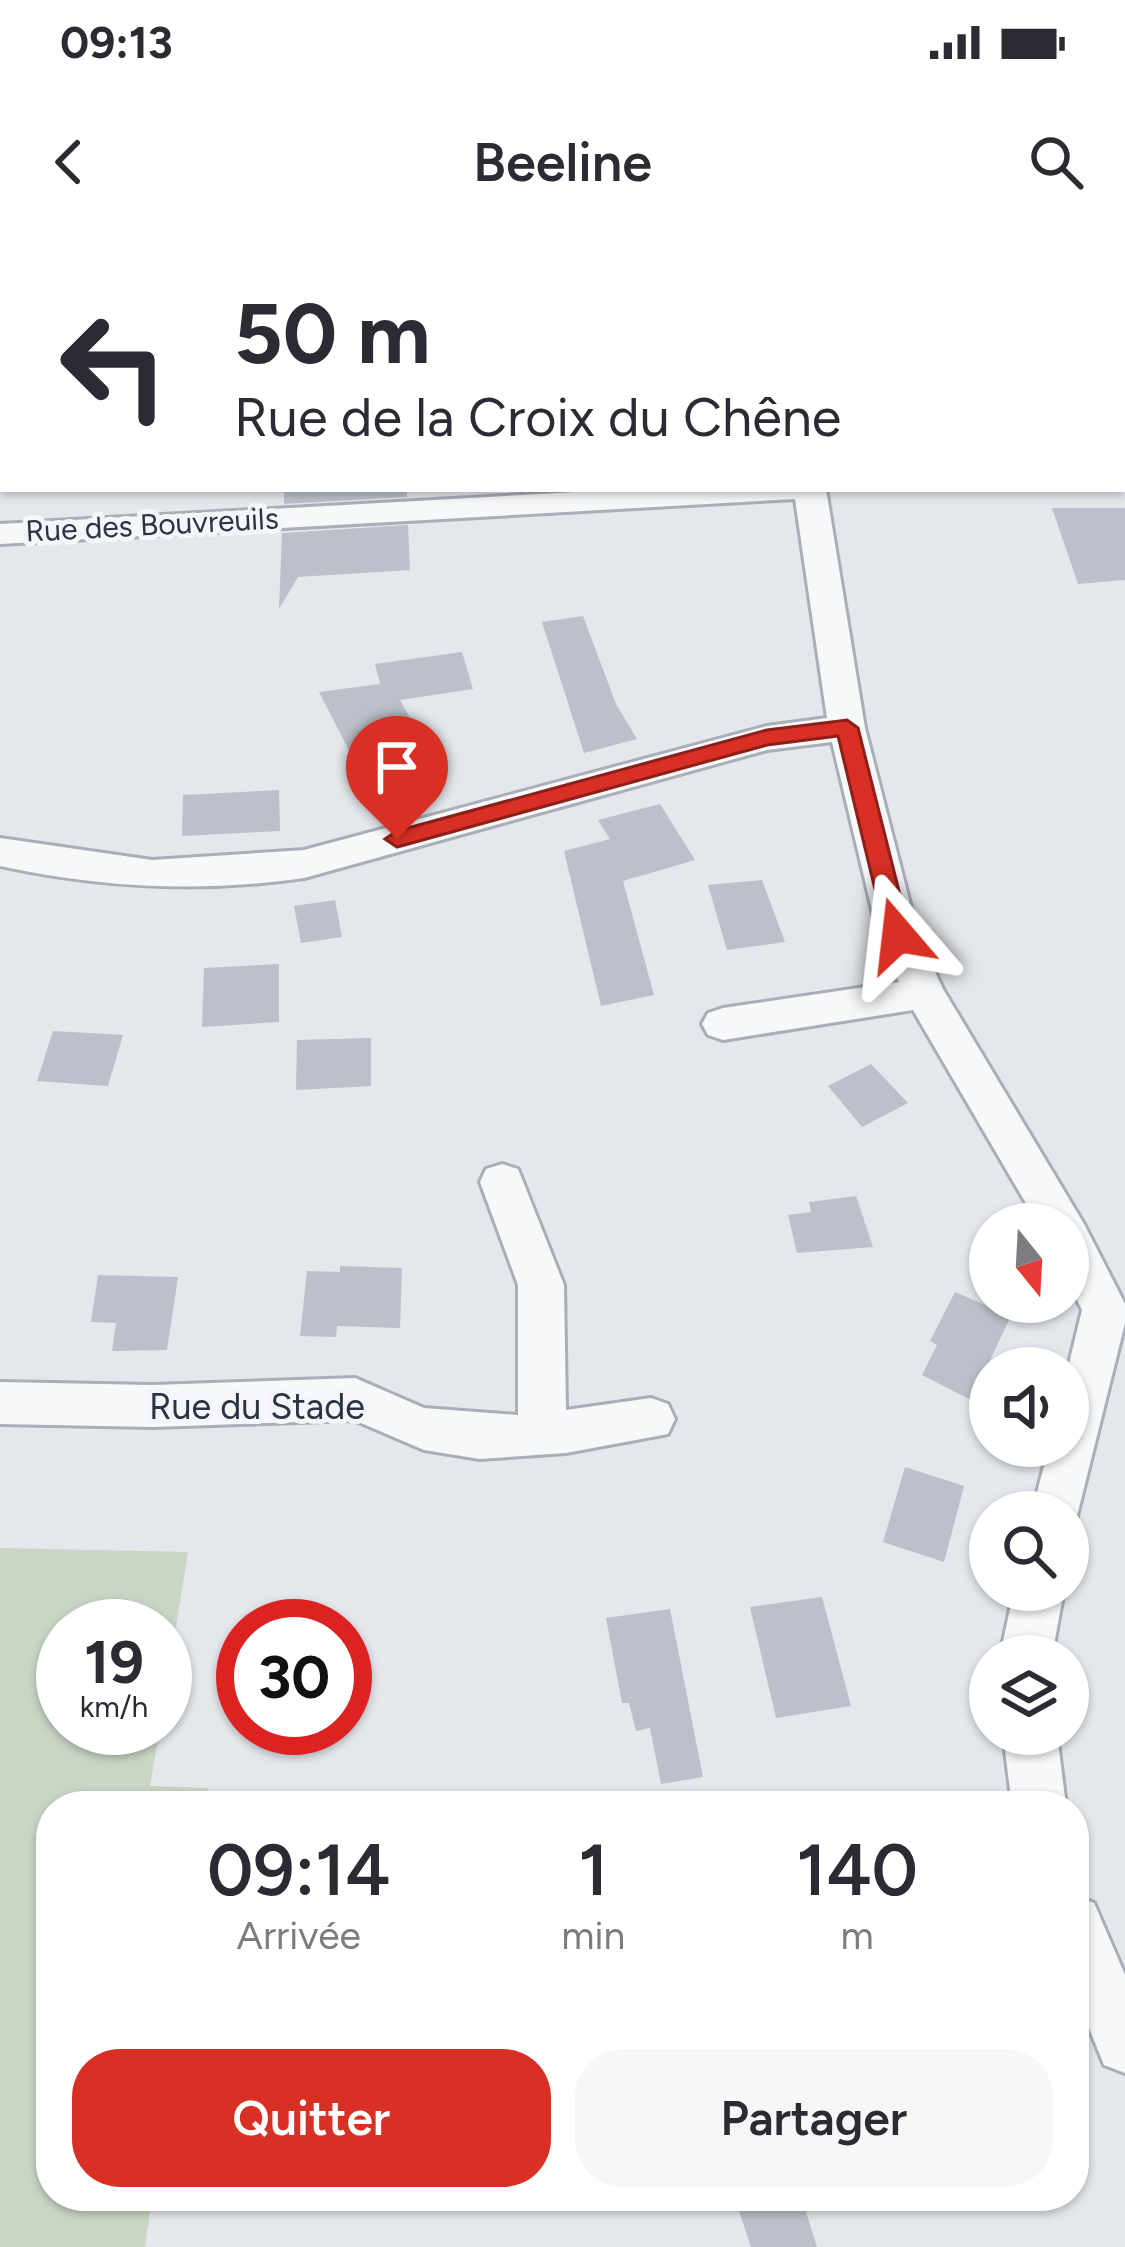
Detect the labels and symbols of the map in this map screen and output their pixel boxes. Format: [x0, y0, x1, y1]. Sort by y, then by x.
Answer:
street label: Rue des Bouvreuils [24, 499, 280, 550]
pin [346, 716, 448, 839]
position arrow [835, 872, 961, 998]
north arrow [969, 1203, 1089, 1323]
street label: Rue du Stade [149, 1385, 365, 1428]
speed limit sign: 30 [216, 1599, 372, 1755]

